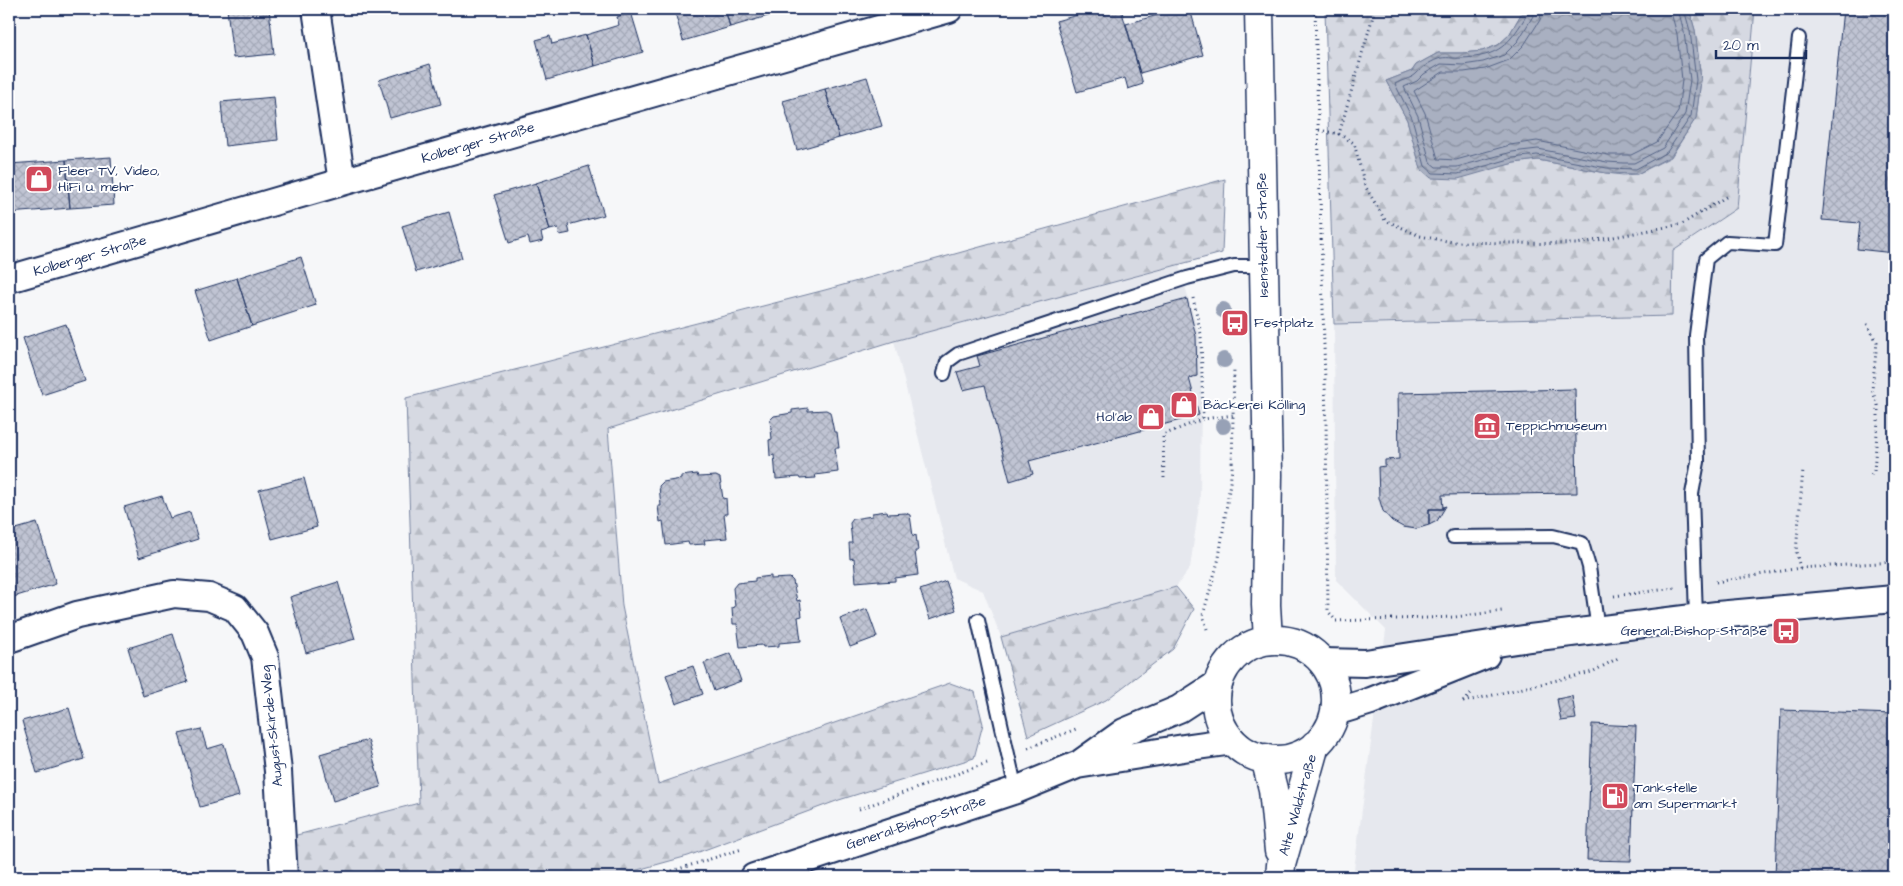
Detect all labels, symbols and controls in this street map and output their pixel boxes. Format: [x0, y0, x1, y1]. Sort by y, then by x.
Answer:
scale bar [1716, 28, 1806, 60]
text: 20 m [1723, 35, 1759, 56]
street label: Kolberger Straße [419, 117, 537, 169]
place label: Fleer TV, Video, HiFi u. mehr [58, 161, 160, 197]
shop icon: Fleer TV, Video, HiFi u. mehr [24, 164, 54, 194]
street label: Isenstedter Straße [1252, 172, 1274, 298]
street label: Kolberger Straße [31, 230, 149, 282]
bus stop icon: Festplatz [1220, 308, 1250, 338]
place label: Festplatz [1254, 313, 1314, 333]
shop icon: Bäckerei Kölling [1169, 390, 1199, 420]
place label: Bäckerei Kölling [1203, 395, 1305, 415]
shop icon: Hol'ab [1136, 402, 1166, 432]
place label: Hol'ab [1096, 407, 1132, 427]
museum icon: Teppichmuseum [1472, 411, 1502, 441]
place label: Teppichmuseum [1506, 416, 1607, 436]
bus stop icon: General-Bishop-Straße [1771, 616, 1801, 646]
place label: General-Bishop-Straße [1621, 621, 1767, 641]
street label: August-Skirde-Weg [256, 664, 288, 788]
street label: Alte Waldstraße [1274, 751, 1322, 858]
place label: Tankstelle am Supermarkt [1634, 778, 1737, 814]
fuel station icon: Tankstelle am Supermarkt [1600, 781, 1630, 811]
street label: General-Bishop-Straße [843, 791, 989, 855]

